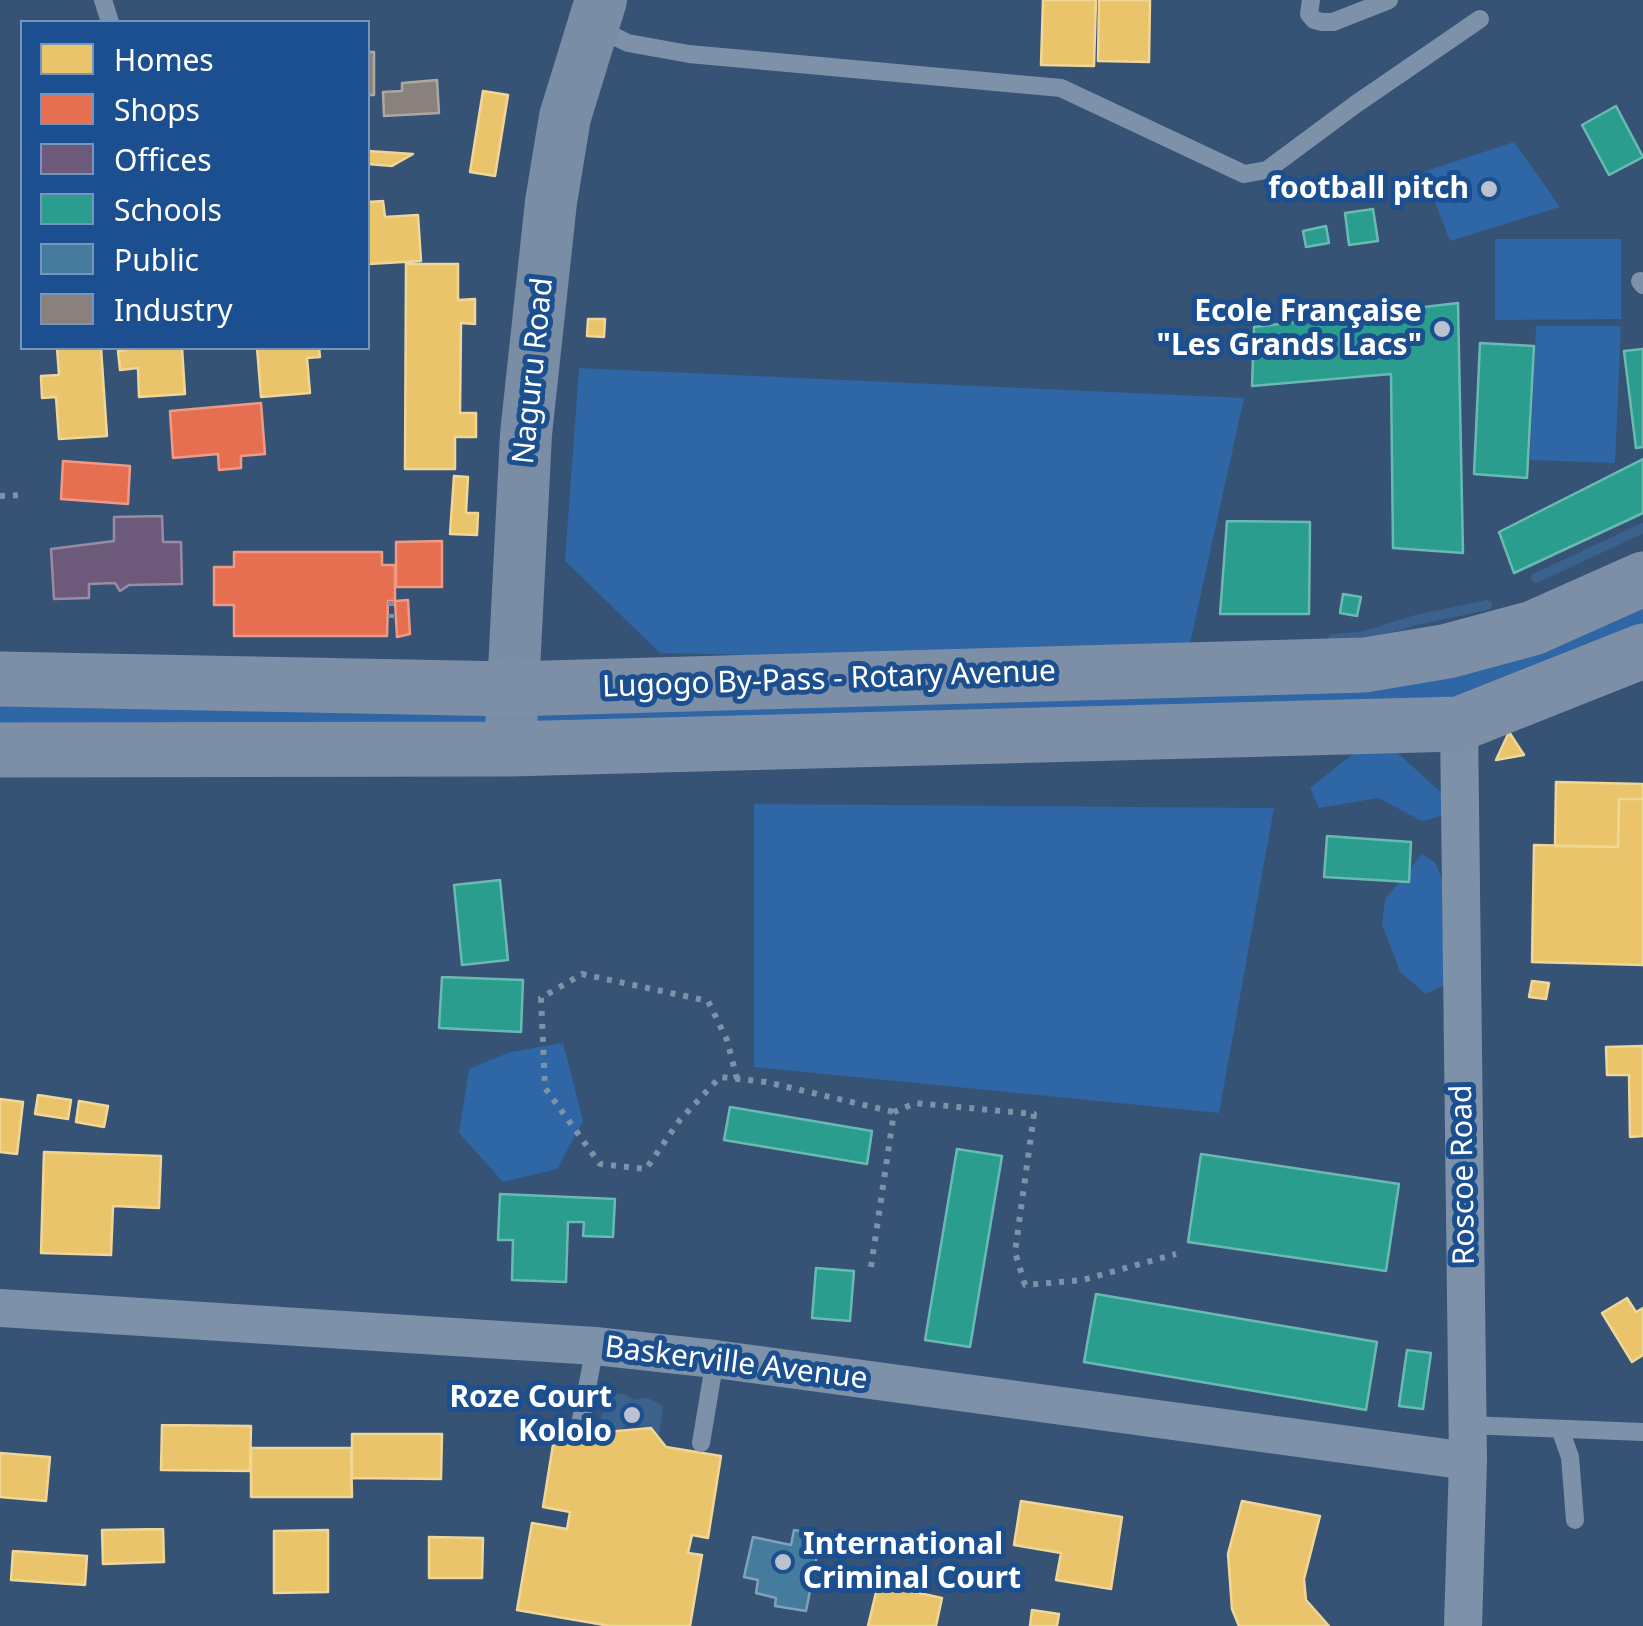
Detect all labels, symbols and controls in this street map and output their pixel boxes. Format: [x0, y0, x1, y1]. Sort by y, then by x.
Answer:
legend [20, 20, 370, 350]
text: Homes [114, 39, 214, 80]
text: Shops [114, 89, 200, 130]
text: Offices [114, 139, 212, 180]
place label: football pitch [1268, 171, 1469, 207]
marker: football pitch [1478, 178, 1500, 200]
text: Schools [114, 189, 222, 230]
text: Public [114, 239, 199, 280]
street label: Naguru Road [506, 276, 562, 466]
text: Industry [114, 289, 233, 330]
place label: Ecole Française "Les Grands Lacs" [1157, 294, 1422, 364]
marker: Ecole Française "Les Grands Lacs" [1431, 318, 1453, 340]
street label: Lugogo By-Pass - Rotary Avenue [602, 654, 1056, 706]
street label: Roscoe Road [1444, 1084, 1484, 1266]
street label: Baskerville Avenue [603, 1330, 869, 1398]
place label: Roze Court Kololo [449, 1380, 612, 1450]
marker: Roze Court Kololo [621, 1404, 643, 1426]
place label: International Criminal Court [803, 1527, 1021, 1598]
marker: International Criminal Court [772, 1551, 794, 1573]

